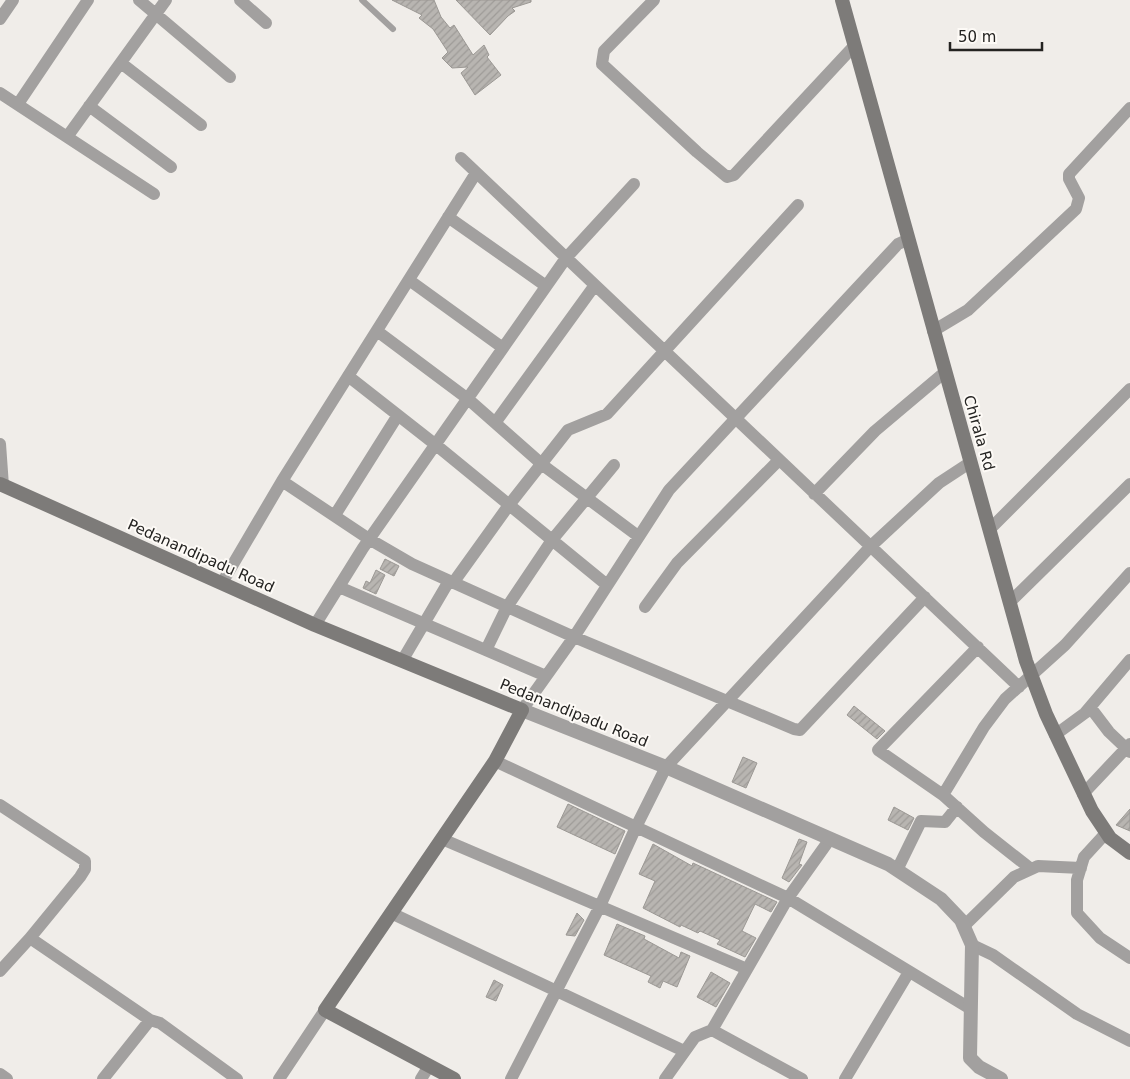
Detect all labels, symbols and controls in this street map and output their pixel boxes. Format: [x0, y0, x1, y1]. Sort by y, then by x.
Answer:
scale bar [950, 20, 1042, 52]
text: 50 m [958, 28, 996, 46]
street label: Chirala Rd [960, 393, 998, 473]
street label: Pedanandipadu Road [125, 516, 277, 596]
street label: Pedanandipadu Road [497, 675, 651, 751]

